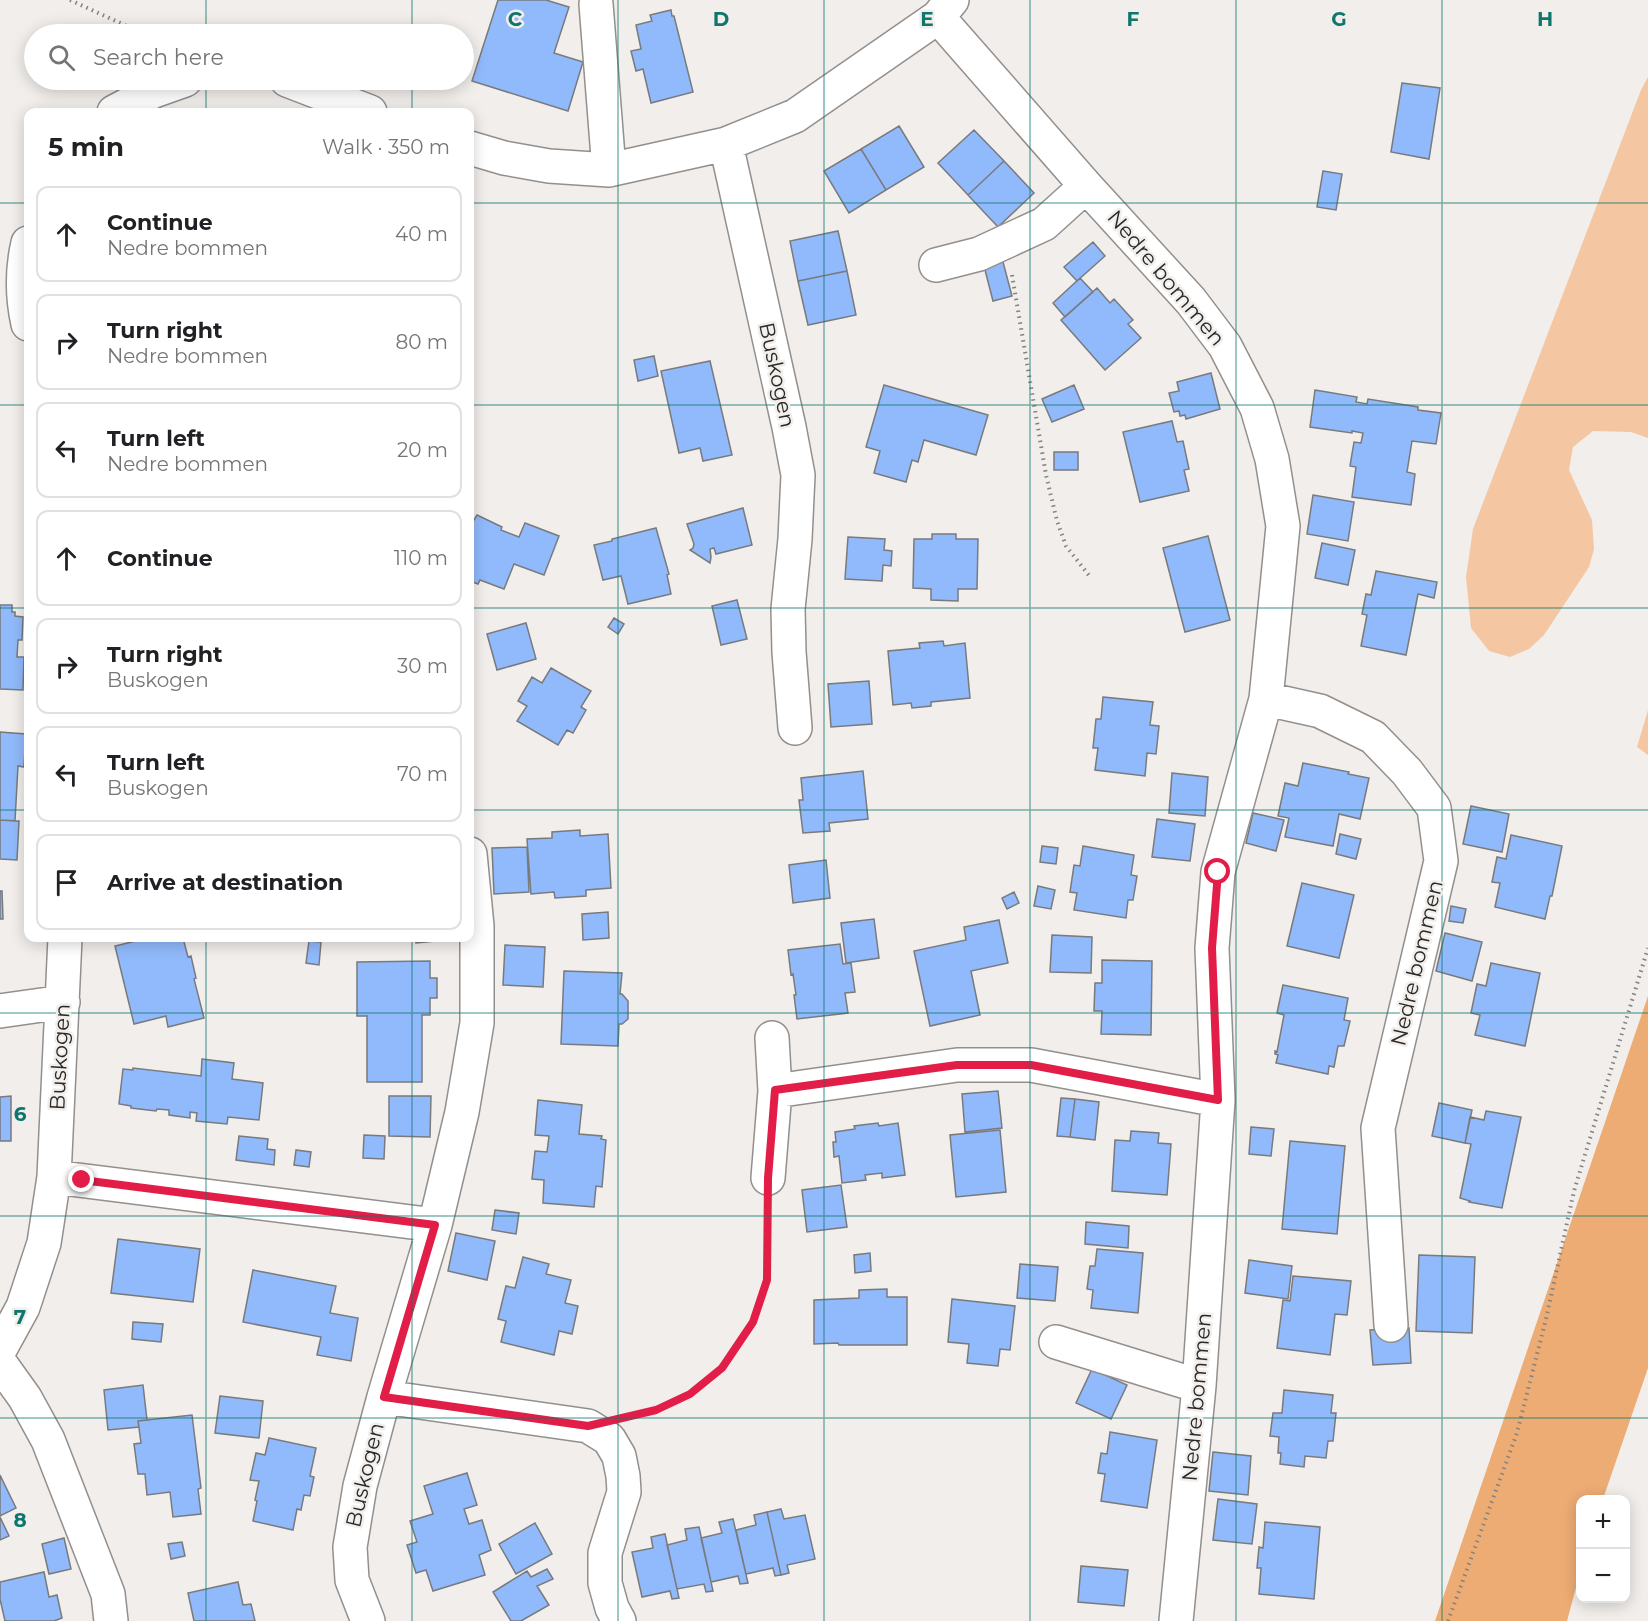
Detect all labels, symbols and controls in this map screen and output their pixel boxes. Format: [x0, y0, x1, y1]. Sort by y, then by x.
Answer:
text: C [508, 7, 523, 31]
text: D [713, 7, 729, 31]
text: E [920, 7, 934, 31]
text: F [1127, 7, 1140, 31]
text: G [1331, 7, 1347, 31]
text: H [1537, 7, 1553, 31]
search box [24, 24, 474, 90]
icon: search [45, 41, 78, 74]
text: Search here [93, 44, 224, 71]
text: 5 min [48, 131, 124, 163]
text: Walk · 350 m [322, 135, 450, 159]
street label: Nedre bommen [1102, 205, 1230, 351]
text: Continue [107, 209, 213, 236]
icon: ahead [50, 218, 83, 251]
text: 40 m [395, 222, 448, 246]
text: Nedre bommen [107, 236, 268, 260]
text: Turn right [107, 317, 222, 344]
street label: Buskogen [754, 320, 801, 430]
icon: right [50, 326, 83, 359]
text: 80 m [396, 330, 448, 354]
text: Nedre bommen [107, 344, 268, 368]
text: Turn left [107, 425, 205, 452]
icon: left [50, 434, 83, 467]
text: 20 m [397, 438, 448, 462]
text: Nedre bommen [107, 452, 268, 476]
icon: ahead [50, 542, 83, 575]
text: Continue [107, 545, 213, 572]
text: 110 m [394, 546, 448, 570]
text: Turn right [107, 641, 222, 668]
icon: right [50, 650, 83, 683]
text: 30 m [397, 654, 448, 678]
text: Buskogen [107, 668, 209, 692]
text: Turn left [107, 749, 205, 776]
icon: left [50, 758, 83, 791]
text: 70 m [397, 762, 448, 786]
text: Buskogen [107, 776, 209, 800]
route start [1204, 858, 1230, 884]
icon: arrive [50, 866, 83, 899]
text: Arrive at destination [107, 869, 343, 896]
street label: Nedre bommen [1385, 878, 1448, 1048]
street label: Buskogen [44, 1003, 75, 1111]
text: 6 [14, 1102, 27, 1126]
route end [68, 1166, 94, 1192]
text: 7 [14, 1305, 26, 1329]
street label: Nedre bommen [1177, 1312, 1216, 1482]
street label: Buskogen [340, 1420, 389, 1530]
map controls [1576, 1495, 1630, 1603]
button: + [1576, 1495, 1630, 1549]
text: 8 [13, 1508, 27, 1532]
button: − [1576, 1549, 1630, 1603]

